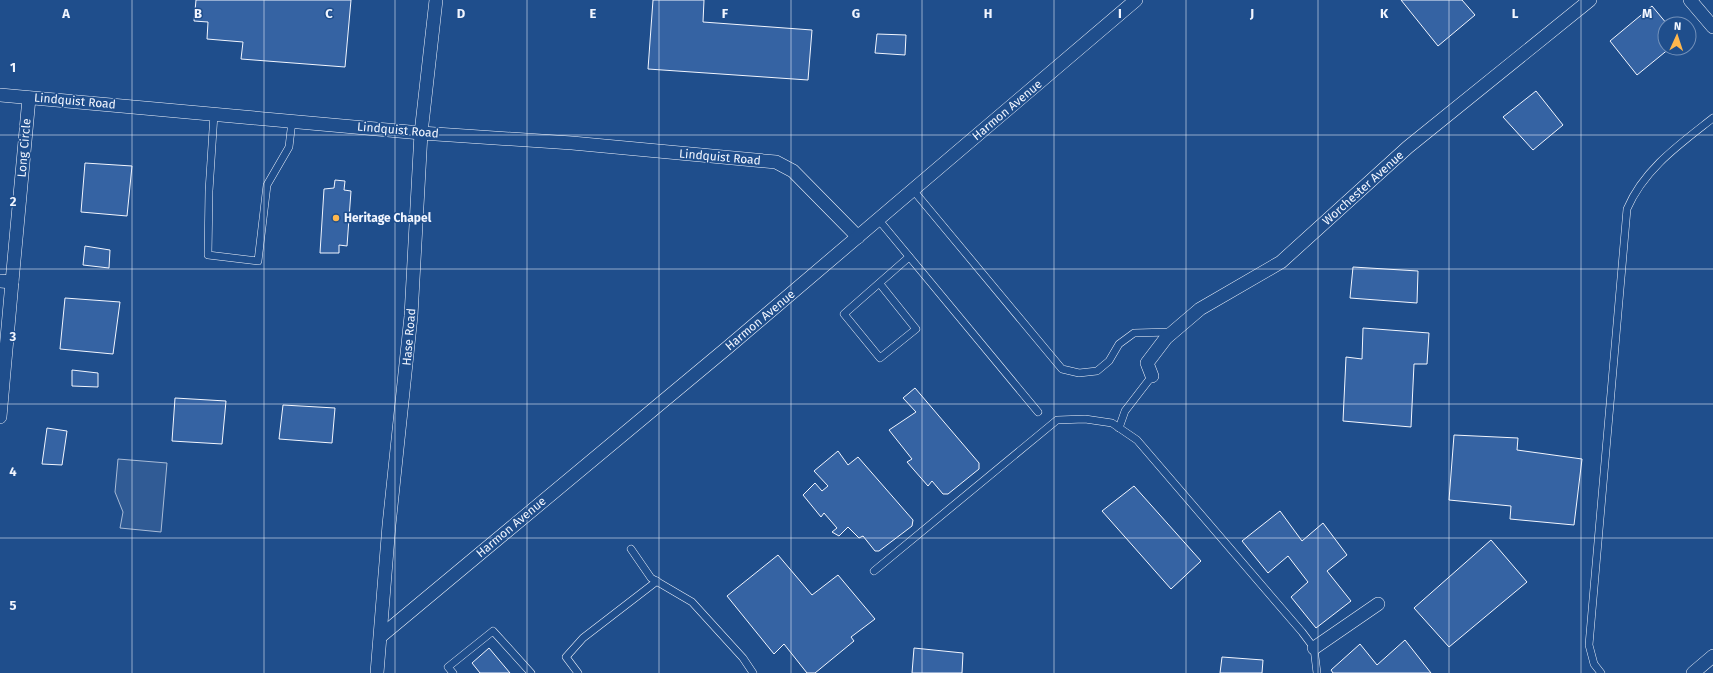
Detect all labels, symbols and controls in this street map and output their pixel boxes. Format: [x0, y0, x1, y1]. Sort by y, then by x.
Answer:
text: A [61, 6, 70, 21]
text: B [194, 6, 202, 21]
text: C [325, 6, 333, 21]
text: D [457, 6, 466, 21]
text: E [590, 6, 597, 21]
text: F [722, 6, 729, 21]
text: G [852, 6, 860, 21]
text: H [984, 6, 992, 21]
text: I [1118, 6, 1122, 21]
text: J [1249, 6, 1254, 21]
text: K [1380, 6, 1389, 21]
text: L [1512, 6, 1519, 21]
text: M [1642, 6, 1652, 21]
north arrow [1657, 16, 1697, 56]
text: N [1674, 20, 1681, 33]
text: 1 [10, 60, 16, 75]
street label: Harmon Avenue [969, 77, 1045, 143]
street label: Lindquist Road [34, 90, 116, 112]
street label: Long Circle [14, 118, 34, 178]
street label: Lindquist Road [357, 119, 439, 141]
street label: Lindquist Road [679, 146, 761, 168]
street label: Worchester Avenue [1320, 148, 1406, 228]
text: 2 [10, 194, 17, 209]
place label: Heritage Chapel [344, 211, 432, 225]
marker: Heritage Chapel [331, 213, 341, 223]
street label: Harmon Avenue [722, 287, 798, 353]
street label: Hase Road [400, 308, 418, 366]
text: 3 [9, 329, 17, 344]
text: 4 [9, 464, 17, 479]
street label: Harmon Avenue [473, 494, 549, 560]
text: 5 [10, 598, 17, 613]

